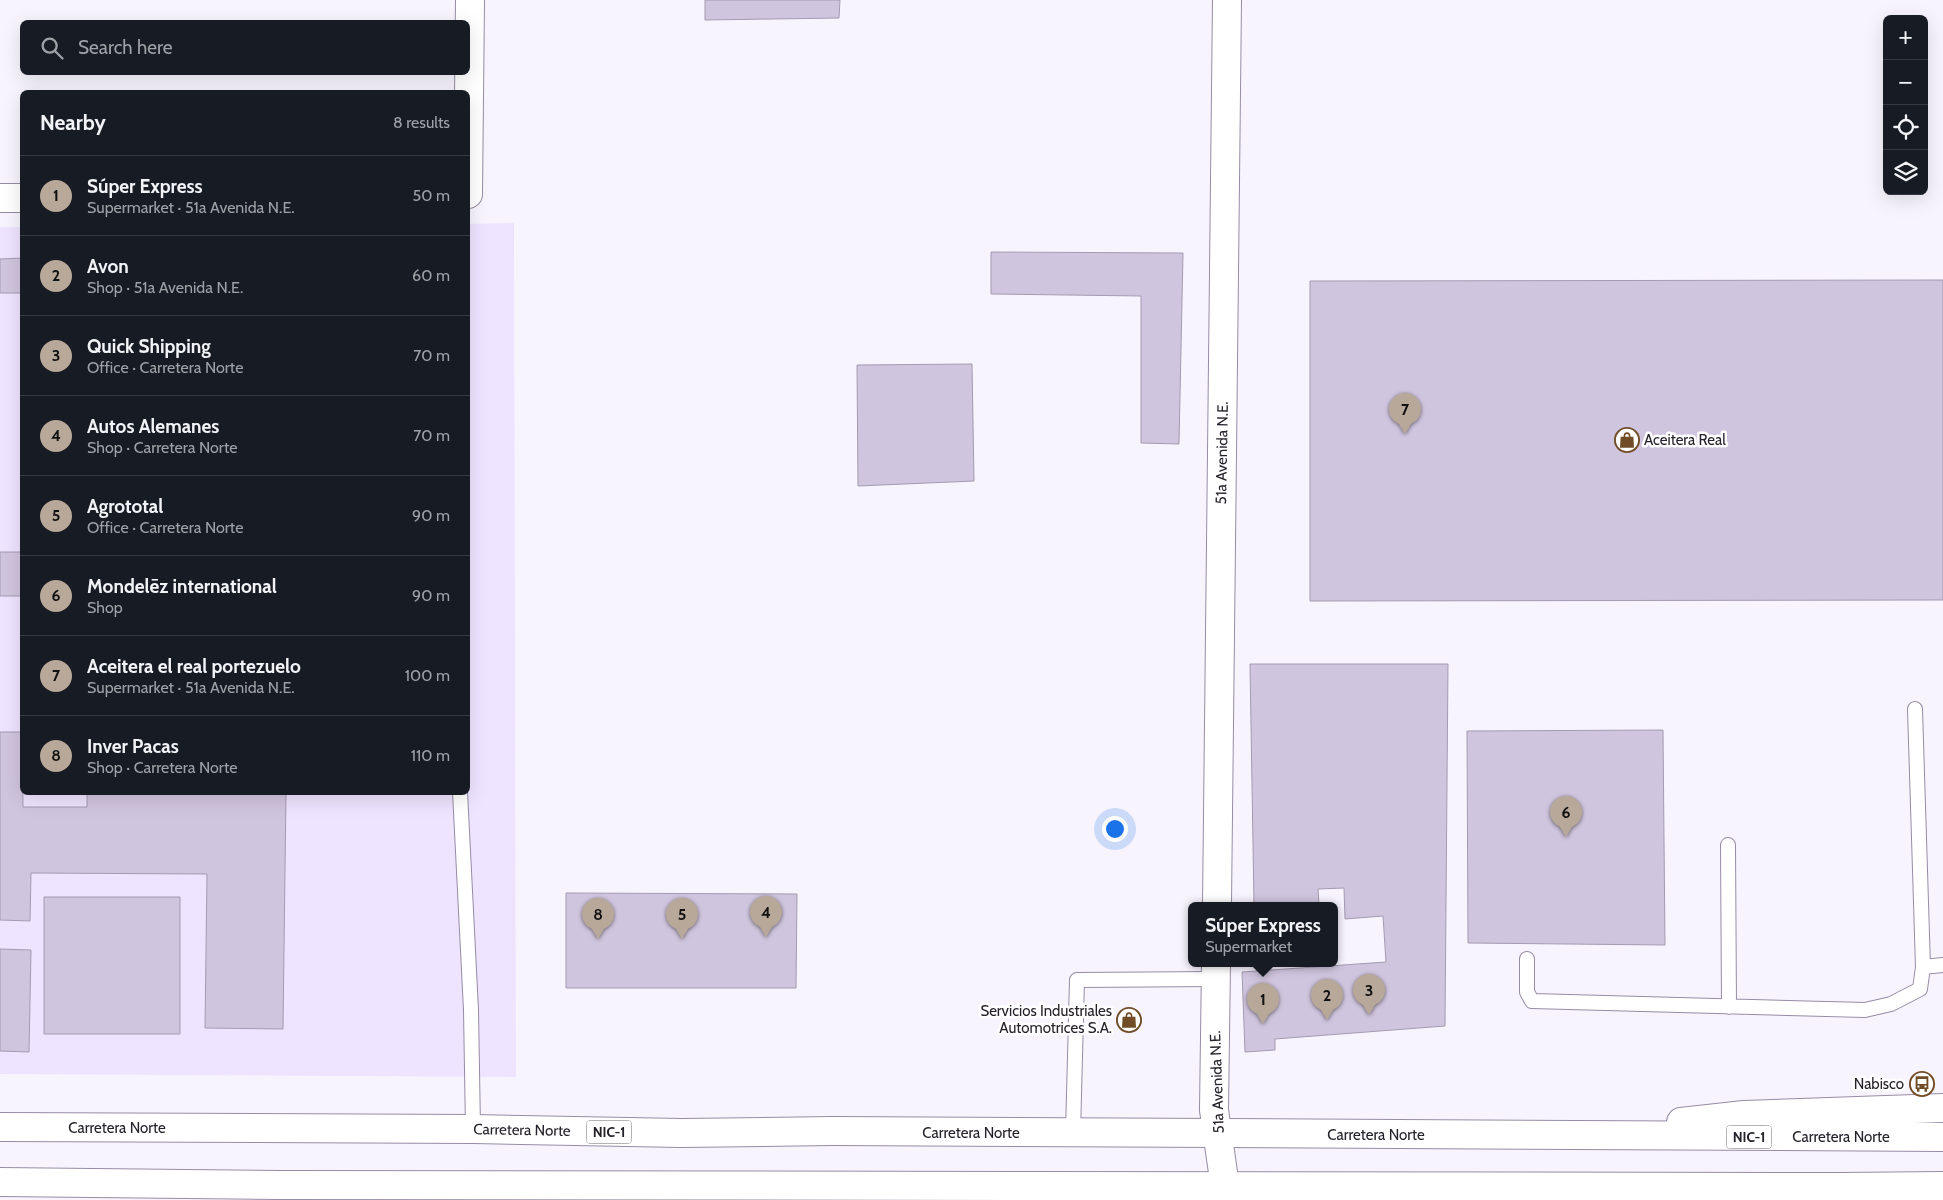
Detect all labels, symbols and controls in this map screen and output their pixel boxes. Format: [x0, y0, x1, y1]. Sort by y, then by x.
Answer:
map controls [1883, 15, 1928, 195]
button: + [1883, 15, 1928, 60]
search box [20, 20, 470, 75]
icon: search [38, 34, 66, 62]
text: Search here [78, 36, 172, 59]
button: − [1883, 60, 1928, 105]
button: locate [1883, 105, 1928, 150]
text: Nearby [40, 110, 106, 135]
text: 8 results [393, 113, 450, 132]
button: layers [1883, 150, 1928, 195]
text: Súper Express [87, 175, 203, 198]
text: 1 [53, 186, 59, 205]
text: 50 m [413, 186, 450, 205]
text: Supermarket · 51a Avenida N.E. [87, 198, 295, 217]
text: Avon [87, 255, 129, 278]
text: 2 [52, 266, 60, 285]
text: 60 m [412, 266, 450, 285]
text: Shop · 51a Avenida N.E. [87, 278, 243, 297]
text: Quick Shipping [87, 335, 211, 358]
text: 3 [52, 346, 60, 365]
text: 70 m [413, 346, 450, 365]
text: Office · Carretera Norte [87, 358, 243, 377]
pin: 7 [1389, 393, 1421, 434]
street label: 51a Avenida N.E. [1212, 401, 1232, 505]
text: Autos Alemanes [87, 415, 219, 438]
text: 4 [51, 426, 61, 445]
text: 70 m [413, 426, 450, 445]
shop icon: Aceitera Real [1614, 427, 1640, 453]
place label: Aceitera Real [1644, 431, 1726, 449]
text: Shop · Carretera Norte [87, 438, 237, 457]
text: Agrototal [87, 495, 163, 518]
text: 5 [52, 506, 60, 525]
text: 90 m [412, 506, 450, 525]
text: Office · Carretera Norte [87, 518, 243, 537]
text: Mondelēz international [87, 575, 277, 598]
text: 6 [52, 586, 61, 605]
text: 90 m [412, 586, 450, 605]
text: Shop [87, 598, 123, 617]
text: Aceitera el real portezuelo [87, 655, 301, 678]
text: 7 [52, 666, 60, 685]
text: 100 m [405, 666, 450, 685]
text: Supermarket · 51a Avenida N.E. [87, 678, 295, 697]
text: Inver Pacas [87, 735, 179, 758]
text: 8 [51, 746, 61, 765]
text: 110 m [411, 746, 450, 765]
text: Shop · Carretera Norte [87, 758, 237, 777]
pin: 6 [1550, 796, 1582, 837]
your location [1102, 816, 1128, 842]
pin: 4 [750, 896, 782, 937]
pin: 8 [582, 898, 614, 939]
pin: 5 [666, 898, 698, 939]
popup [1188, 902, 1338, 967]
text: Súper Express [1205, 914, 1321, 937]
text: Supermarket [1205, 937, 1292, 956]
pin: 3 [1353, 974, 1385, 1015]
pin: 2 [1311, 979, 1343, 1020]
pin: 1 [1247, 983, 1279, 1024]
place label: Servicios Industriales Automotrices S.A. [980, 1002, 1112, 1037]
shop icon: Servicios Industriales Automotrices S.A. [1116, 1007, 1142, 1033]
street label: 51a Avenida N.E. [1206, 1030, 1228, 1134]
bus stop icon: Nabisco [1909, 1071, 1935, 1097]
place label: Nabisco [1854, 1075, 1904, 1093]
street label: Carretera Norte [68, 1119, 166, 1137]
street label: Carretera Norte [473, 1120, 571, 1140]
road number: NIC-1 [586, 1120, 632, 1144]
street label: Carretera Norte [922, 1124, 1020, 1142]
street label: Carretera Norte [1327, 1126, 1425, 1144]
road number: NIC-1 [1726, 1126, 1772, 1148]
street label: Carretera Norte [1792, 1128, 1890, 1146]

